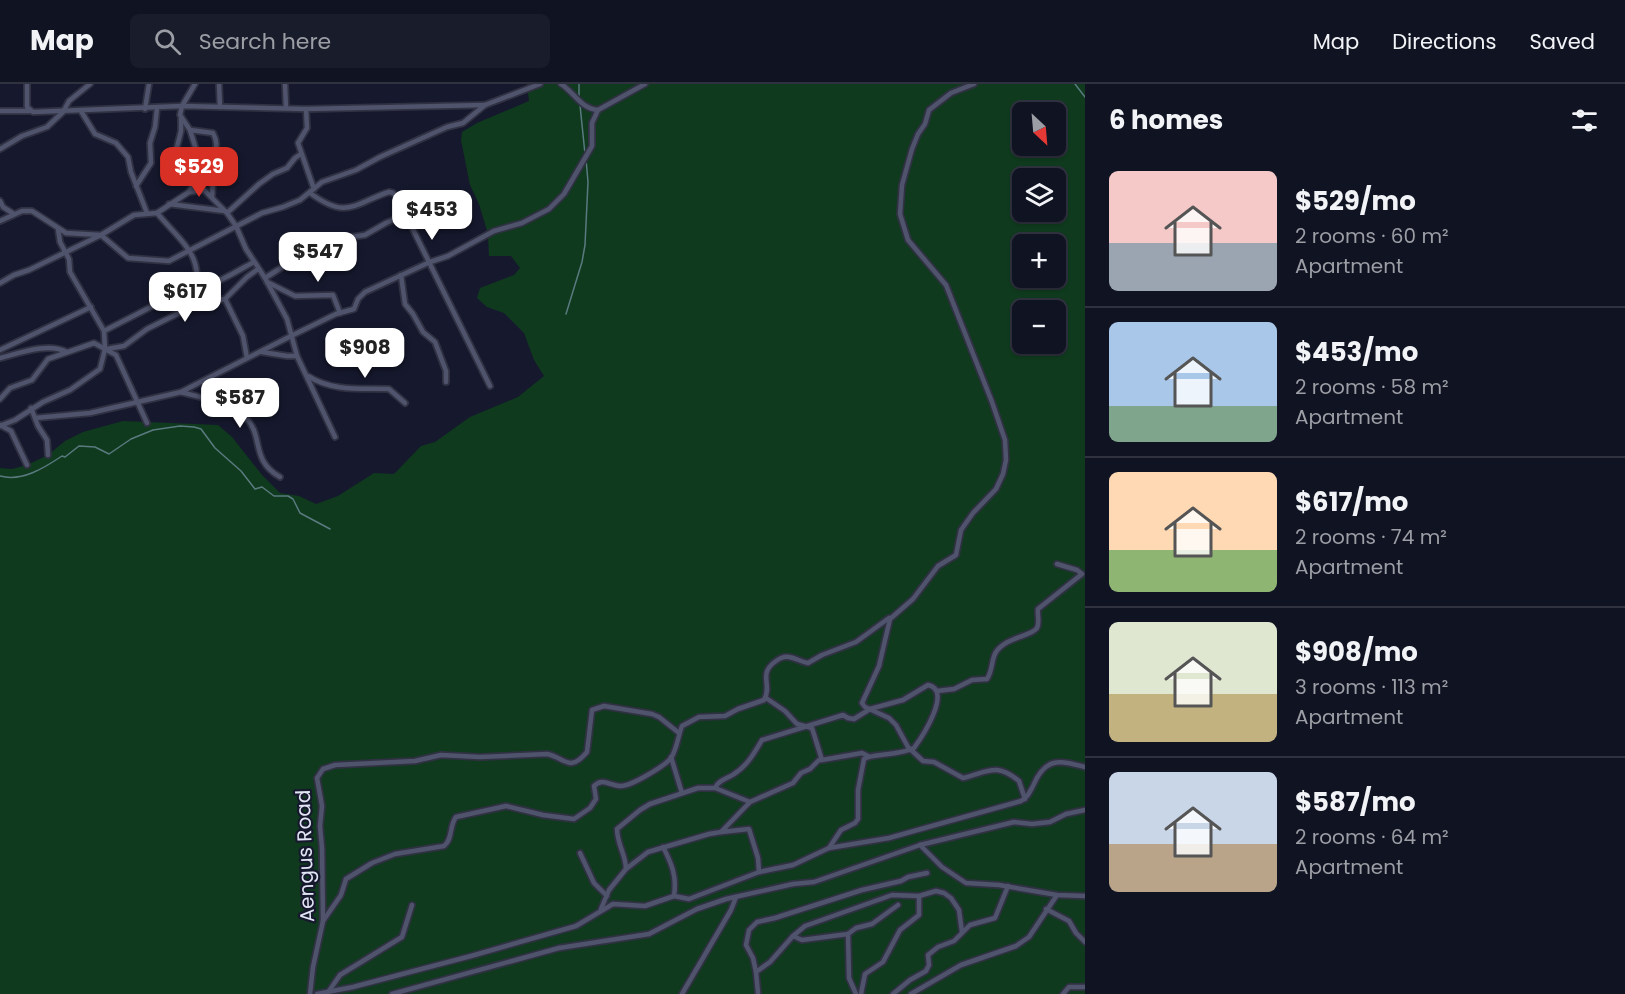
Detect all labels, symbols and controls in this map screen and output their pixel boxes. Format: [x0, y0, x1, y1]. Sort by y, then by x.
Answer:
search box [130, 14, 550, 68]
text: Map [30, 21, 94, 60]
icon: search [151, 25, 184, 58]
text: Search here [199, 26, 331, 57]
text: Map [1313, 27, 1359, 56]
text: Directions [1392, 27, 1496, 56]
text: Saved [1529, 27, 1595, 56]
north arrow [1012, 102, 1066, 156]
map controls [1012, 102, 1066, 354]
text: 6 homes [1109, 102, 1223, 138]
icon: filters [1568, 104, 1601, 137]
pin: $529 [163, 147, 235, 198]
text: $529 [174, 152, 224, 180]
button: layers [1012, 168, 1066, 222]
text: $529/mo [1295, 183, 1416, 219]
pin: $453 [396, 190, 468, 241]
text: $453 [406, 195, 458, 223]
icon: home [1157, 195, 1229, 267]
text: 2 rooms · 60 m² [1295, 222, 1449, 250]
pin: $547 [282, 232, 354, 283]
button: + [1012, 234, 1066, 288]
text: $547 [293, 237, 343, 265]
text: Apartment [1295, 252, 1403, 280]
pin: $617 [149, 272, 221, 323]
text: $617 [163, 277, 207, 305]
button: − [1012, 300, 1066, 354]
pin: $908 [329, 328, 401, 379]
text: $908 [339, 333, 391, 361]
text: $453/mo [1295, 334, 1418, 370]
icon: home [1157, 346, 1229, 418]
text: 2 rooms · 58 m² [1295, 373, 1449, 401]
pin: $587 [204, 378, 276, 429]
text: $587 [215, 383, 265, 411]
text: Apartment [1295, 403, 1403, 431]
text: $617/mo [1295, 484, 1408, 520]
icon: home [1157, 496, 1229, 568]
text: 2 rooms · 74 m² [1295, 523, 1447, 551]
text: Apartment [1295, 553, 1403, 581]
text: $908/mo [1295, 634, 1418, 670]
icon: home [1157, 646, 1229, 718]
text: 3 rooms · 113 m² [1295, 673, 1448, 701]
text: Apartment [1295, 703, 1403, 731]
text: $587/mo [1295, 784, 1416, 820]
street label: Aengus Road [289, 789, 321, 923]
icon: home [1157, 796, 1229, 868]
text: 2 rooms · 64 m² [1295, 823, 1449, 851]
text: Apartment [1295, 853, 1403, 881]

